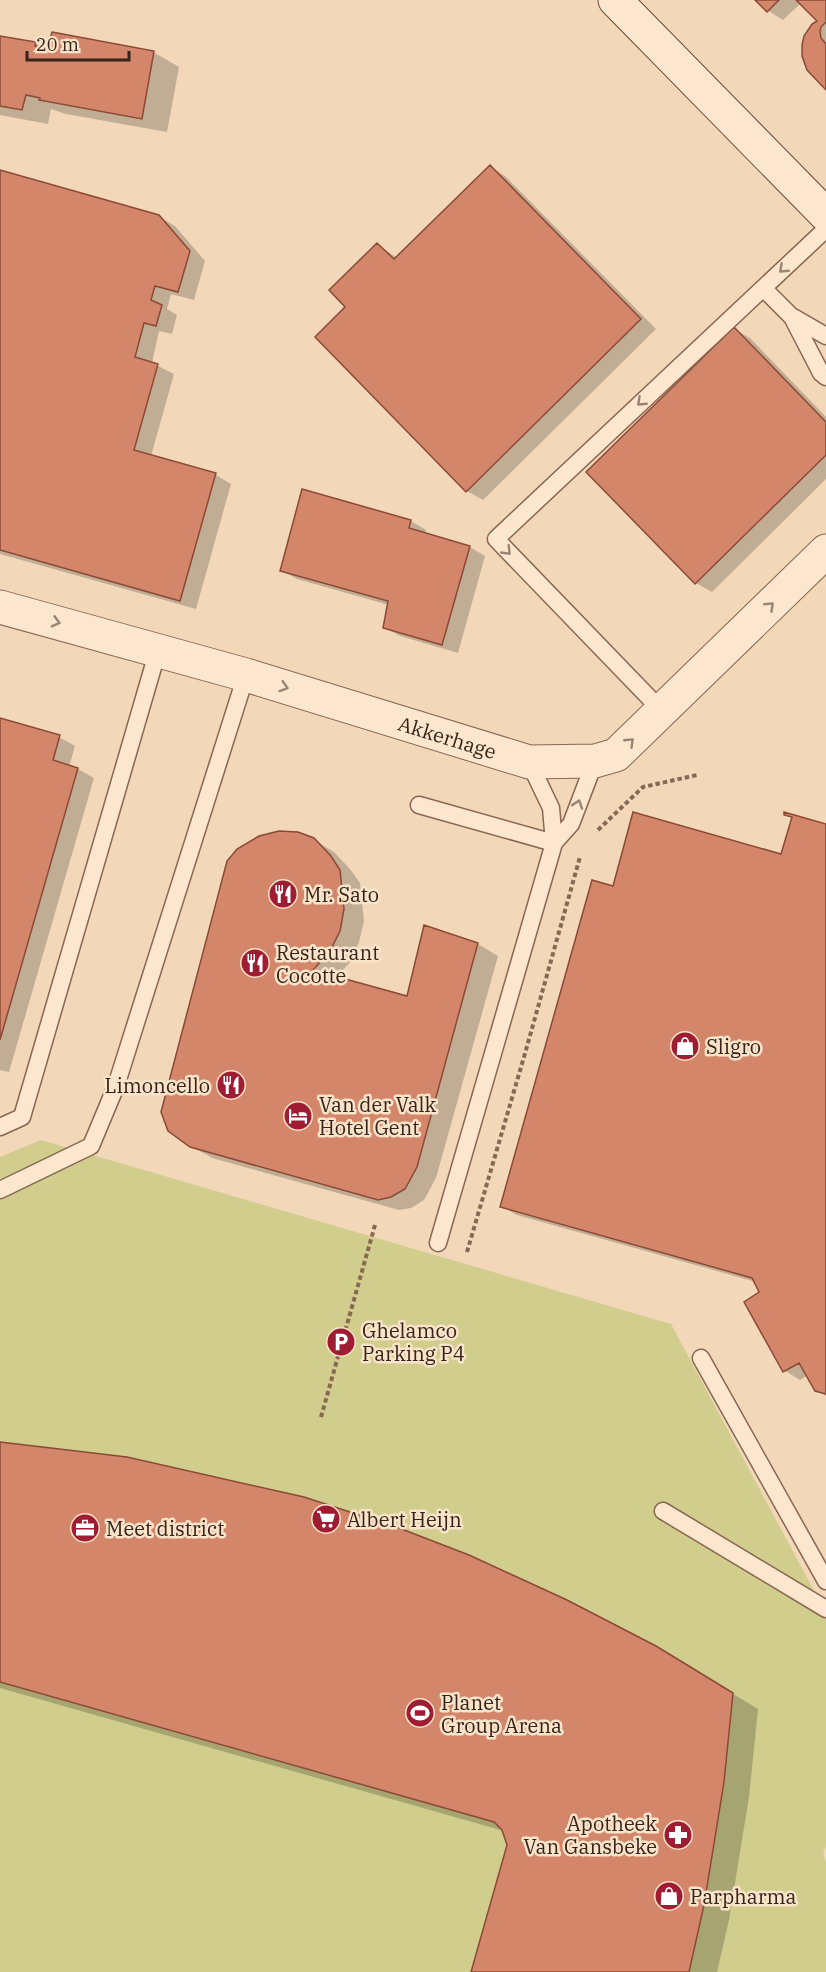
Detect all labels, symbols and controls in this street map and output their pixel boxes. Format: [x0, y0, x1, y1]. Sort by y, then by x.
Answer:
scale bar [27, 24, 129, 62]
text: 20 m [36, 33, 79, 56]
one-way arrow [780, 262, 790, 273]
one-way arrow [638, 395, 648, 406]
one-way arrow [500, 544, 511, 554]
one-way arrow [763, 602, 773, 613]
one-way arrow [51, 615, 61, 628]
one-way arrow [278, 680, 289, 692]
street label: Akkerhage [395, 709, 500, 765]
one-way arrow [624, 738, 634, 749]
one-way arrow [571, 799, 583, 810]
restaurant icon: Mr. Sato [267, 878, 299, 910]
place label: Mr. Sato [304, 881, 379, 908]
place label: Restaurant Cocotte [276, 939, 379, 989]
restaurant icon: Restaurant Cocotte [239, 947, 271, 979]
shop icon: Sligro [669, 1030, 701, 1062]
place label: Sligro [706, 1033, 761, 1060]
restaurant icon: Limoncello [215, 1069, 247, 1101]
place label: Limoncello [105, 1072, 210, 1099]
place label: Van der Valk Hotel Gent [319, 1091, 437, 1141]
hotel icon: Van der Valk Hotel Gent [282, 1100, 314, 1132]
place label: Ghelamco Parking P4 [362, 1317, 465, 1367]
parking icon: Ghelamco Parking P4 [325, 1326, 357, 1358]
supermarket icon: Albert Heijn [310, 1503, 342, 1535]
place label: Albert Heijn [347, 1506, 462, 1533]
office icon: Meet district [69, 1512, 101, 1544]
place label: Meet district [106, 1515, 224, 1542]
place label: Planet Group Arena [441, 1689, 562, 1739]
sports icon: Planet Group Arena [404, 1697, 436, 1729]
place label: Apotheek Van Gansbeke [524, 1810, 657, 1860]
pharmacy icon: Apotheek Van Gansbeke [662, 1819, 694, 1851]
shop icon: Parpharma [653, 1880, 685, 1912]
place label: Parpharma [690, 1883, 797, 1910]

